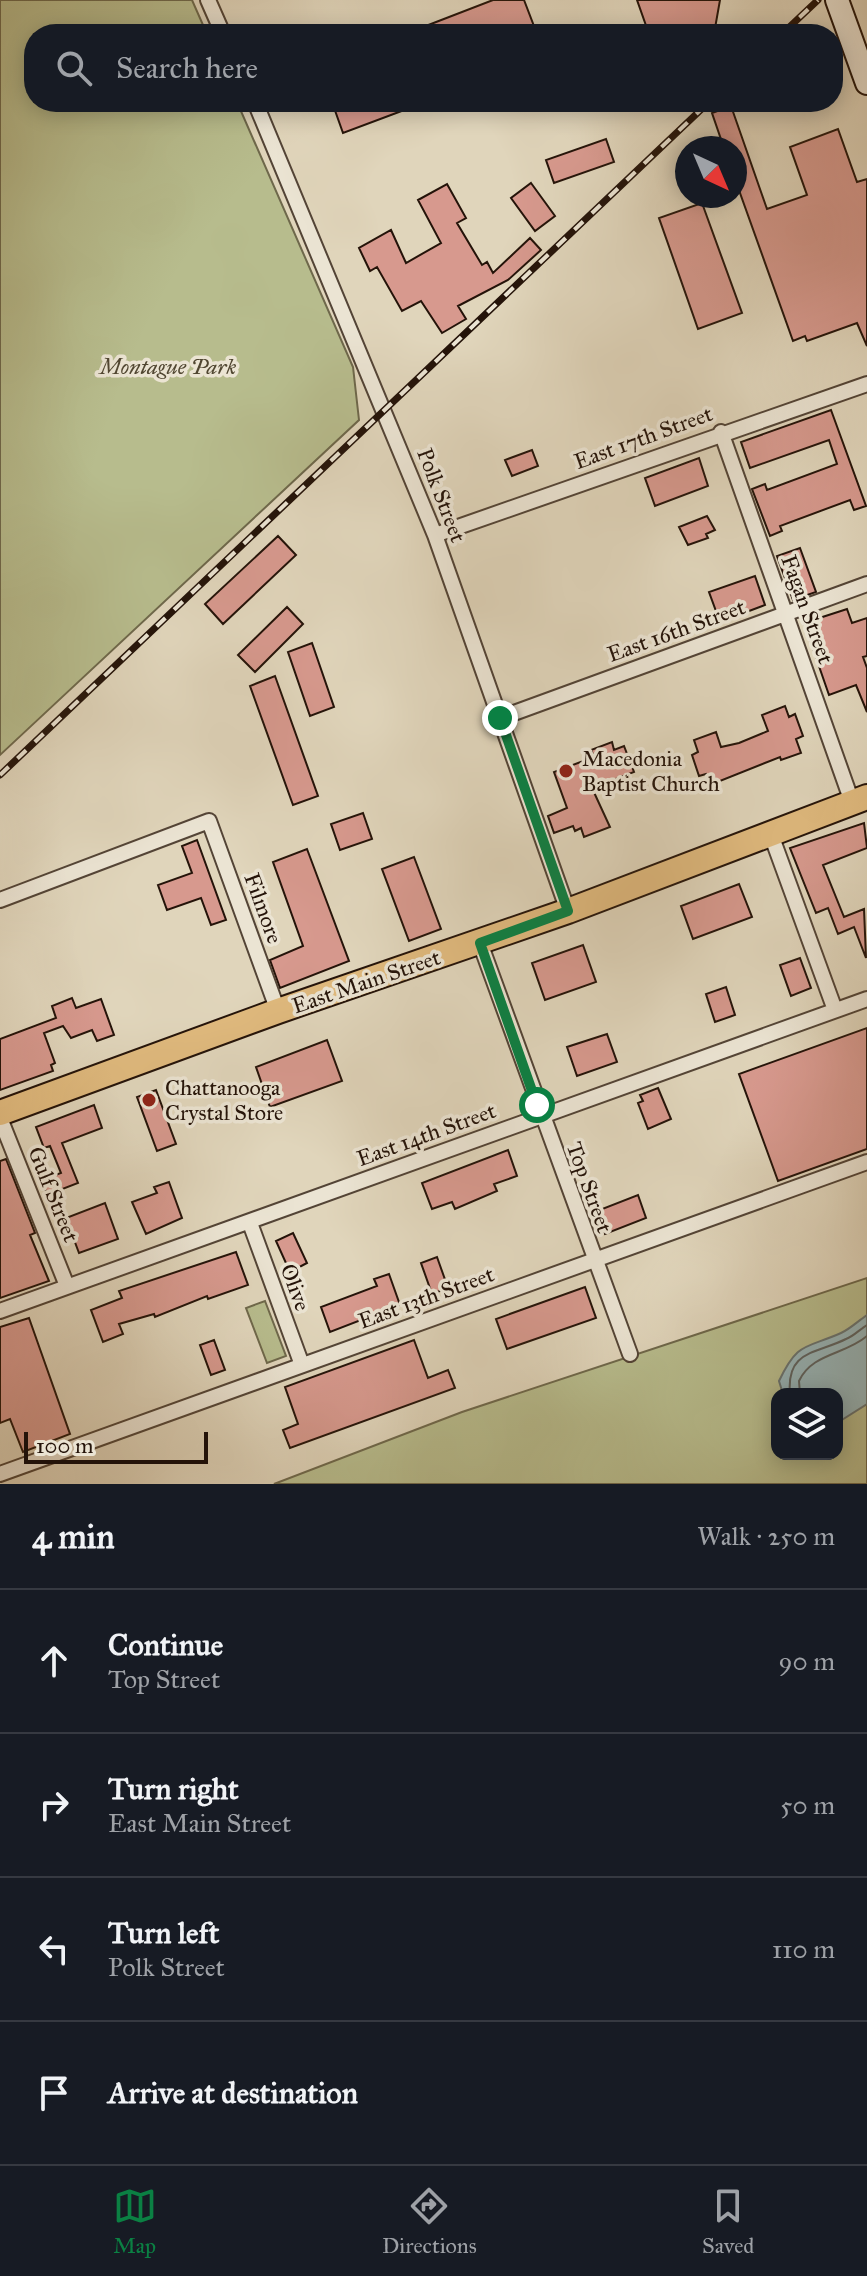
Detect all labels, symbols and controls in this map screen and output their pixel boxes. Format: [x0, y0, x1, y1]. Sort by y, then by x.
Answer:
search box [24, 24, 843, 112]
icon: search [52, 46, 96, 90]
text: Search here [116, 50, 258, 86]
north arrow [675, 136, 747, 208]
park label: Montague Park [98, 353, 237, 380]
street label: East 17th Street [570, 400, 716, 475]
street label: Polk Street [411, 444, 472, 546]
street label: Fagan Street [775, 551, 840, 668]
street label: East 16th Street [603, 593, 749, 668]
route end [482, 700, 518, 736]
place label: Macedonia Baptist Church [582, 745, 720, 797]
marker: Macedonia Baptist Church [557, 762, 575, 780]
street label: Filmore [238, 869, 289, 947]
street label: East Main Street [289, 943, 444, 1019]
place label: Chattanooga Crystal Store [165, 1074, 283, 1126]
route start [519, 1087, 555, 1123]
marker: Chattanooga Crystal Store [140, 1091, 158, 1109]
street label: East 14th Street [353, 1097, 500, 1172]
street label: Top Street [561, 1138, 619, 1237]
street label: Gulf Street [22, 1143, 85, 1246]
street label: Olive [275, 1260, 316, 1314]
street label: East 13th Street [355, 1260, 498, 1335]
map controls [771, 1388, 843, 1460]
button: layers [771, 1388, 843, 1460]
scale bar [24, 1428, 208, 1464]
text: 100 m [36, 1432, 93, 1459]
text: 4 min [32, 1516, 115, 1557]
text: Walk · 250 m [697, 1520, 835, 1552]
text: Continue [108, 1627, 223, 1663]
icon: ahead [32, 1639, 76, 1683]
text: 90 m [778, 1645, 835, 1677]
text: Top Street [108, 1663, 220, 1695]
text: Turn right [108, 1771, 239, 1807]
icon: right [32, 1783, 76, 1827]
text: 50 m [780, 1789, 835, 1821]
text: East Main Street [108, 1807, 291, 1839]
text: Turn left [108, 1915, 219, 1951]
icon: left [32, 1927, 76, 1971]
text: 110 m [772, 1933, 835, 1965]
text: Polk Street [108, 1951, 225, 1983]
icon: arrive [32, 2071, 76, 2115]
text: Arrive at destination [108, 2075, 358, 2111]
tab: Map [113, 2184, 157, 2259]
tab: Directions [382, 2184, 477, 2259]
tab: Saved [702, 2184, 754, 2259]

